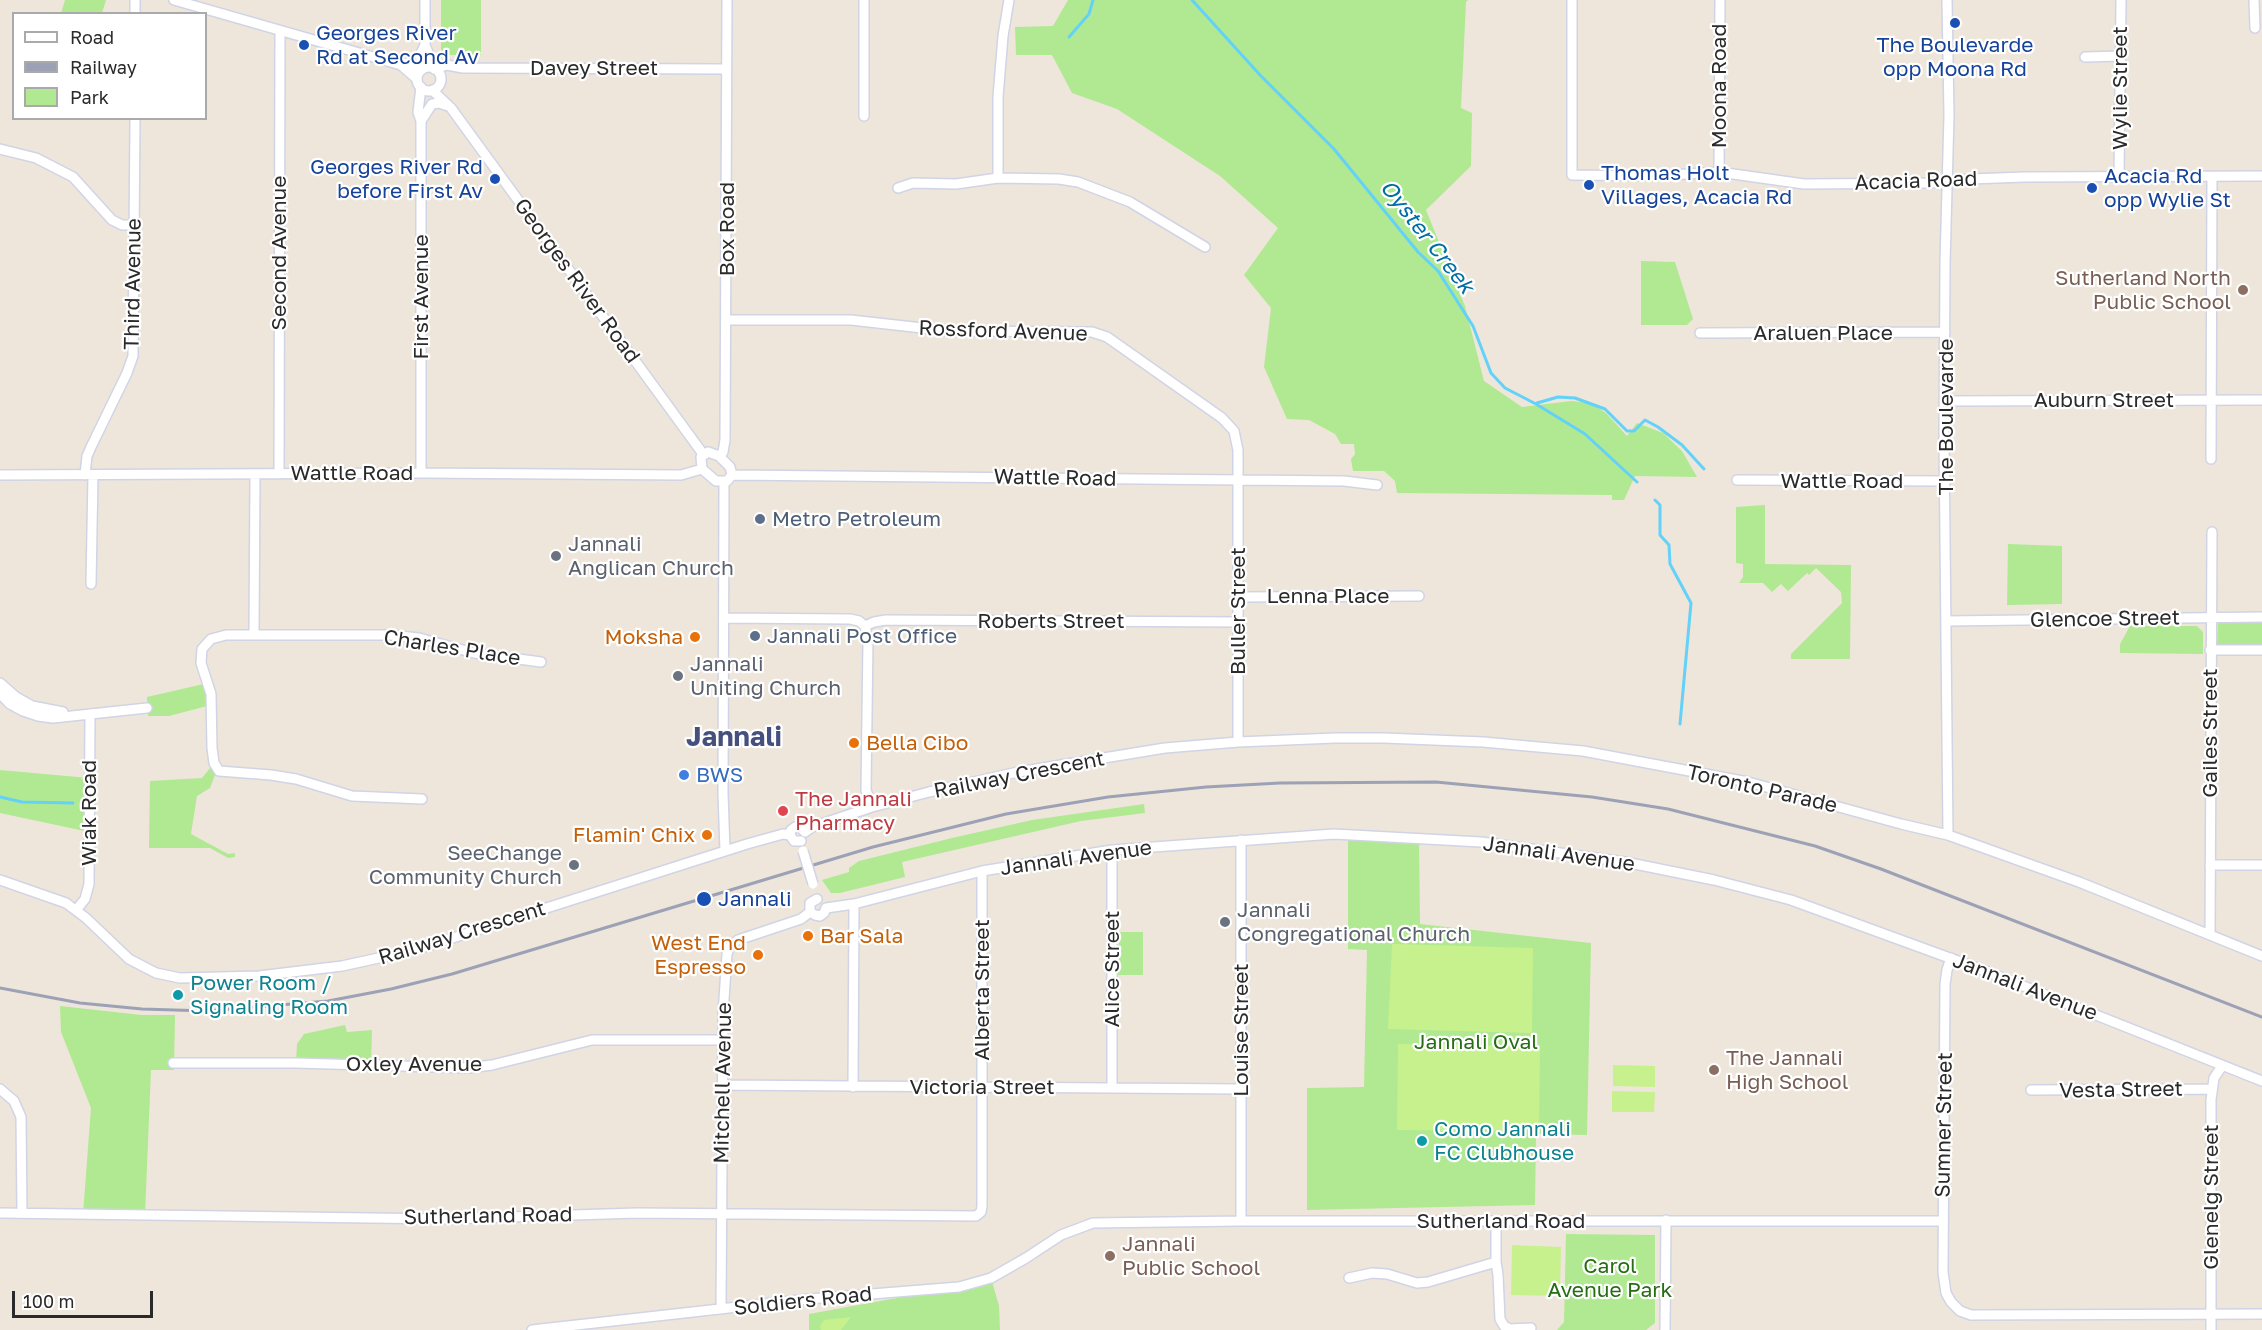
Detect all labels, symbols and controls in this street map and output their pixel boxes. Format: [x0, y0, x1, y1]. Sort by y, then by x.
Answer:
legend [12, 12, 207, 120]
marker: The Boulevarde opp Moona Rd [1948, 16, 1962, 30]
place label: Georges River Rd at Second Av [316, 20, 479, 70]
street label: Moona Road [1706, 24, 1732, 148]
text: Road [70, 26, 114, 48]
street label: Wylie Street [2107, 26, 2133, 150]
place label: The Boulevarde opp Moona Rd [1876, 32, 2034, 82]
marker: Georges River Rd at Second Av [297, 38, 311, 52]
street label: Davey Street [530, 55, 658, 81]
text: Railway [70, 56, 137, 78]
text: Park [70, 86, 109, 108]
place label: Georges River Rd before First Av [310, 154, 483, 204]
place label: Thomas Holt Villages, Acacia Rd [1601, 160, 1792, 210]
place label: Acacia Rd opp Wylie St [2104, 163, 2231, 213]
street label: Acacia Road [1854, 166, 1978, 196]
marker: Georges River Rd before First Av [488, 172, 502, 186]
water label: Oyster Creek [1374, 175, 1480, 299]
street label: Second Avenue [266, 176, 292, 330]
marker: Thomas Holt Villages, Acacia Rd [1582, 178, 1596, 192]
marker: Acacia Rd opp Wylie St [2085, 181, 2099, 195]
street label: Box Road [714, 182, 740, 276]
street label: Georges River Road [509, 194, 645, 368]
street label: Third Avenue [119, 218, 147, 350]
street label: First Avenue [408, 234, 434, 360]
place label: Sutherland North Public School [2055, 265, 2231, 315]
marker: Sutherland North Public School [2236, 283, 2250, 297]
street label: Rossford Avenue [918, 315, 1088, 347]
street label: Araluen Place [1753, 320, 1893, 346]
street label: The Boulevarde [1933, 338, 1959, 496]
street label: Auburn Street [2034, 387, 2174, 413]
street label: Wattle Road [291, 460, 413, 486]
street label: Wattle Road [993, 464, 1117, 492]
street label: Wattle Road [1781, 468, 1903, 494]
place label: Metro Petroleum [772, 506, 941, 532]
marker: Metro Petroleum [753, 512, 767, 526]
place label: Jannali Anglican Church [568, 531, 734, 581]
street label: Buller Street [1225, 547, 1251, 675]
marker: Jannali Anglican Church [549, 549, 563, 563]
street label: Lenna Place [1267, 583, 1389, 609]
street label: Glencoe Street [2030, 605, 2180, 633]
street label: Roberts Street [977, 608, 1125, 634]
place label: Jannali Post Office [767, 623, 957, 649]
place label: Moksha [605, 624, 683, 650]
street label: Charles Place [382, 625, 522, 671]
marker: Jannali Post Office [748, 629, 762, 643]
marker: Moksha [688, 630, 702, 644]
place label: Jannali Uniting Church [690, 651, 841, 701]
street label: Gailes Street [2197, 668, 2223, 798]
marker: Jannali Uniting Church [671, 669, 685, 683]
district label: Jannali [686, 721, 782, 753]
place label: Bella Cibo [866, 730, 968, 756]
marker: Bella Cibo [847, 736, 861, 750]
street label: Railway Crescent [931, 746, 1107, 804]
street label: Toronto Parade [1684, 759, 1840, 819]
street label: Wiak Road [76, 760, 102, 866]
place label: BWS [696, 762, 743, 788]
marker: BWS [677, 768, 691, 782]
place label: The Jannali Pharmacy [795, 786, 912, 836]
marker: The Jannali Pharmacy [776, 804, 790, 818]
place label: Flamin' Chix [573, 822, 695, 848]
marker: Flamin' Chix [700, 828, 714, 842]
street label: Jannali Avenue [1482, 831, 1636, 877]
street label: Jannali Avenue [999, 835, 1153, 881]
place label: SeeChange Community Church [369, 840, 562, 890]
marker: SeeChange Community Church [567, 858, 581, 872]
place label: Jannali [718, 886, 792, 912]
marker: Jannali [695, 890, 713, 908]
street label: Railway Crescent [375, 896, 549, 970]
place label: Jannali Congregational Church [1237, 897, 1470, 947]
street label: Alice Street [1099, 910, 1125, 1028]
marker: Jannali Congregational Church [1218, 915, 1232, 929]
street label: Alberta Street [969, 919, 995, 1061]
place label: Bar Sala [820, 923, 903, 949]
marker: Bar Sala [801, 929, 815, 943]
place label: West End Espresso [651, 930, 746, 980]
marker: West End Espresso [751, 948, 765, 962]
street label: Jannali Avenue [1949, 948, 2101, 1026]
street label: Louise Street [1228, 963, 1254, 1097]
place label: Power Room / Signaling Room [190, 970, 348, 1020]
marker: Power Room / Signaling Room [171, 988, 185, 1002]
street label: Mitchell Avenue [709, 1002, 737, 1164]
park label: Jannali Oval [1414, 1029, 1538, 1055]
place label: The Jannali High School [1726, 1045, 1848, 1095]
street label: Oxley Avenue [346, 1051, 482, 1077]
street label: Sumner Street [1930, 1052, 1958, 1198]
marker: The Jannali High School [1707, 1063, 1721, 1077]
street label: Victoria Street [909, 1074, 1055, 1100]
street label: Vesta Street [2059, 1076, 2183, 1104]
place label: Como Jannali FC Clubhouse [1434, 1116, 1574, 1166]
street label: Glenelg Street [2198, 1124, 2224, 1270]
marker: Como Jannali FC Clubhouse [1415, 1134, 1429, 1148]
street label: Sutherland Road [403, 1202, 573, 1230]
street label: Sutherland Road [1417, 1208, 1585, 1234]
place label: Jannali Public School [1122, 1231, 1260, 1281]
marker: Jannali Public School [1103, 1249, 1117, 1263]
park label: Carol Avenue Park [1548, 1253, 1672, 1303]
scale bar [15, 1279, 156, 1317]
street label: Soldiers Road [732, 1281, 874, 1321]
text: 100 m [23, 1290, 74, 1312]

